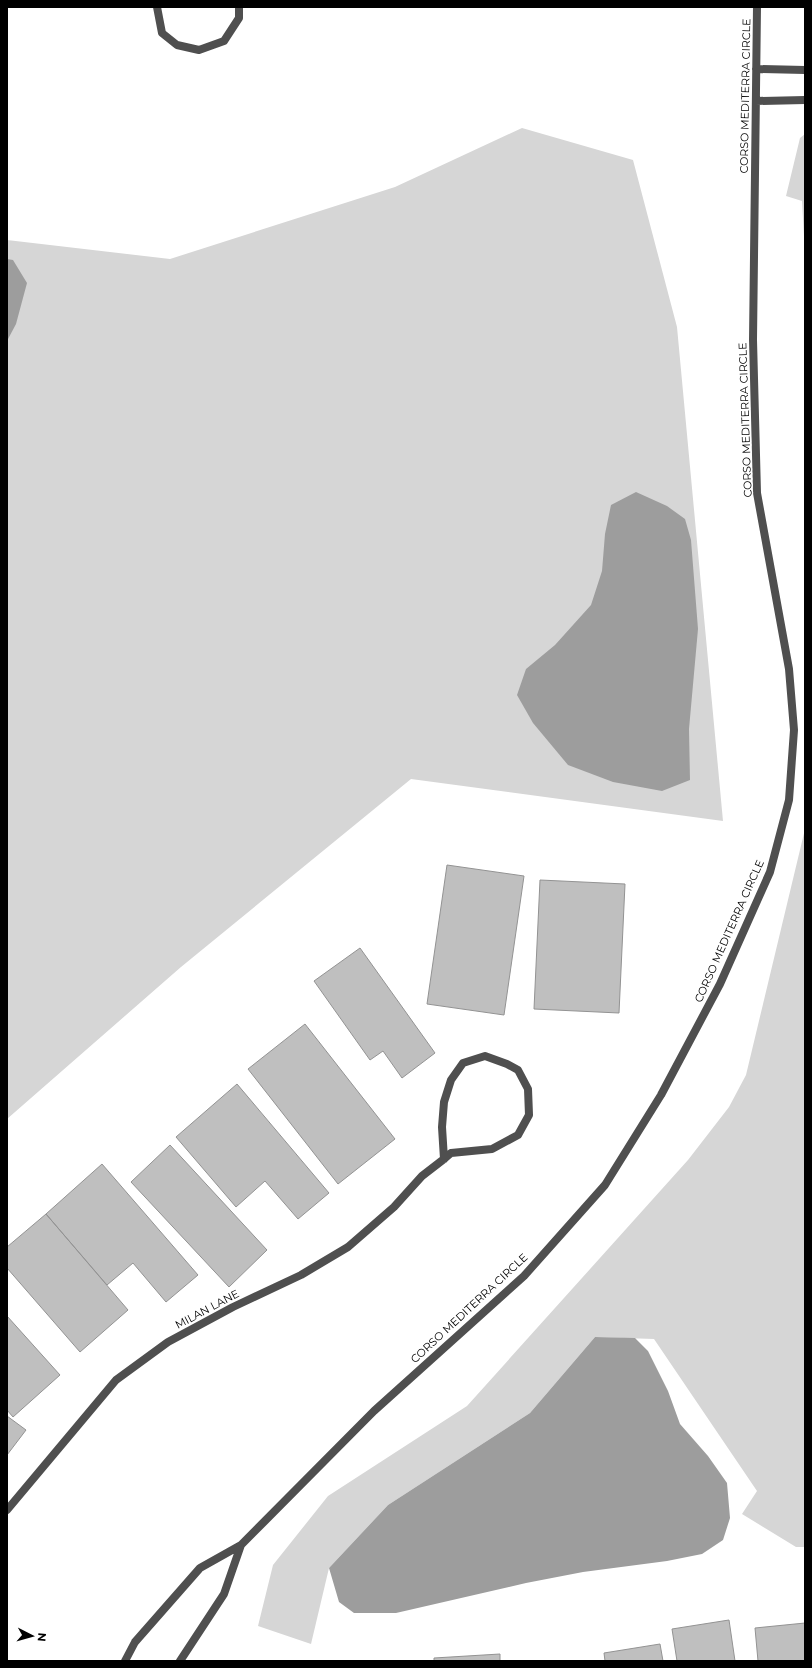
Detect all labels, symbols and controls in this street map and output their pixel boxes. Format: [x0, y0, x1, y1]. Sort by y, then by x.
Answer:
street label: CORSO MEDITERRA CIRCLE [737, 18, 753, 174]
street label: CORSO MEDITERRA CIRCLE [735, 342, 755, 498]
street label: CORSO MEDITERRA CIRCLE [691, 857, 767, 1005]
street label: CORSO MEDITERRA CIRCLE [408, 1250, 530, 1366]
street label: MILAN LANE [173, 1286, 241, 1332]
north arrow [12, 1616, 52, 1656]
text: N [35, 1632, 49, 1642]

